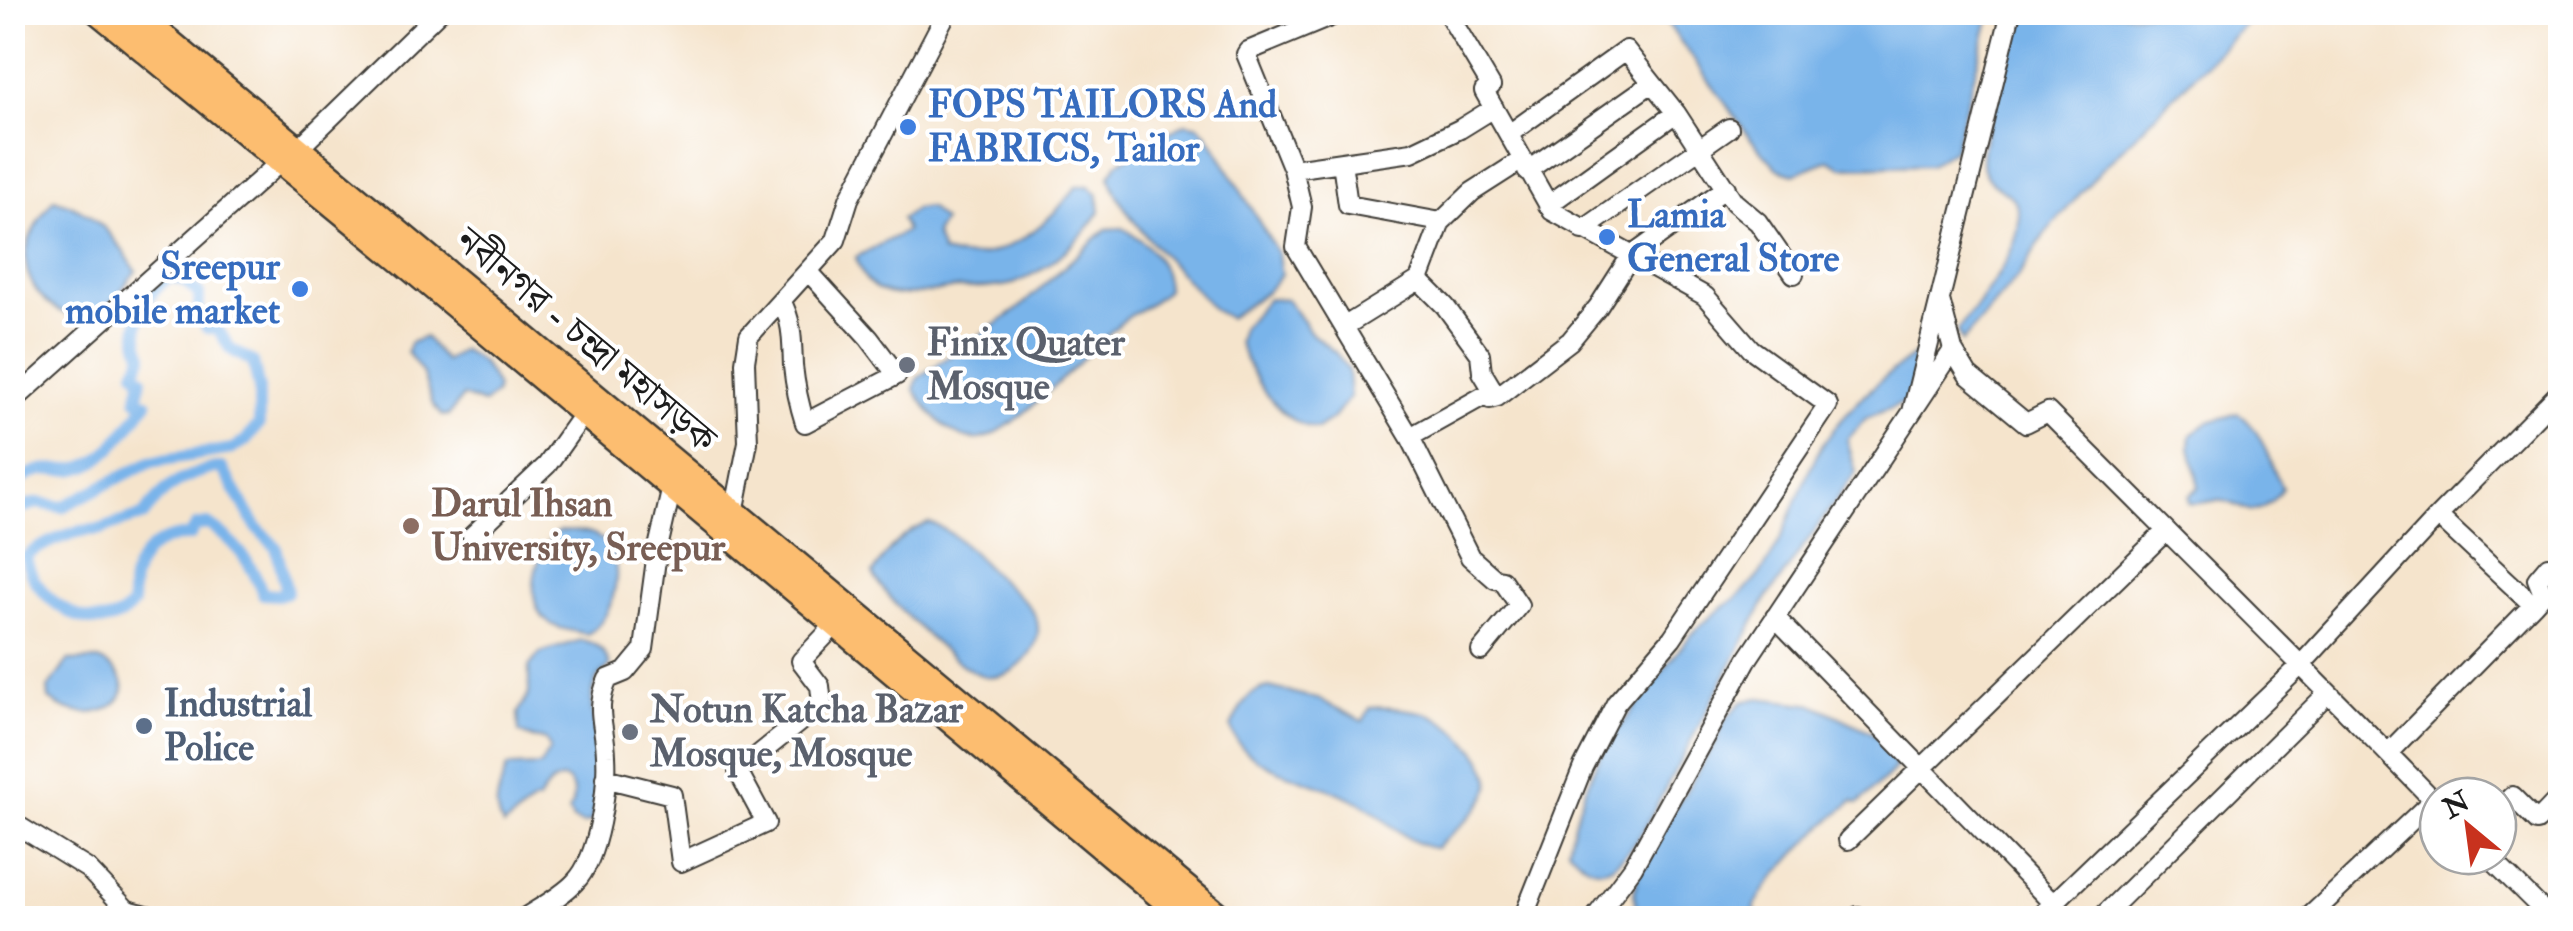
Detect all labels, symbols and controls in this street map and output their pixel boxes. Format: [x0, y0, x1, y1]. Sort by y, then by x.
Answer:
place label: FOPS TAILORS And FABRICS, Tailor [928, 81, 1277, 173]
marker: FOPS TAILORS And FABRICS, Tailor [897, 116, 919, 138]
place label: Lamia General Store [1627, 191, 1839, 283]
street label: নবীনগর - চন্দ্রা মহাসড়ক [444, 216, 727, 464]
marker: Lamia General Store [1596, 226, 1618, 248]
place label: Sreepur mobile market [65, 243, 281, 335]
marker: Sreepur mobile market [289, 278, 311, 300]
place label: Finix Quater Mosque [926, 319, 1126, 411]
marker: Finix Quater Mosque [896, 354, 918, 376]
place label: Darul Ihsan University, Sreepur [431, 480, 726, 572]
marker: Darul Ihsan University, Sreepur [400, 515, 422, 537]
place label: Industrial Police [164, 680, 312, 772]
place label: Notun Katcha Bazar Mosque, Mosque [649, 686, 964, 778]
marker: Industrial Police [133, 715, 155, 737]
marker: Notun Katcha Bazar Mosque, Mosque [619, 721, 641, 743]
north arrow [2418, 776, 2518, 876]
text: N [2436, 784, 2477, 827]

